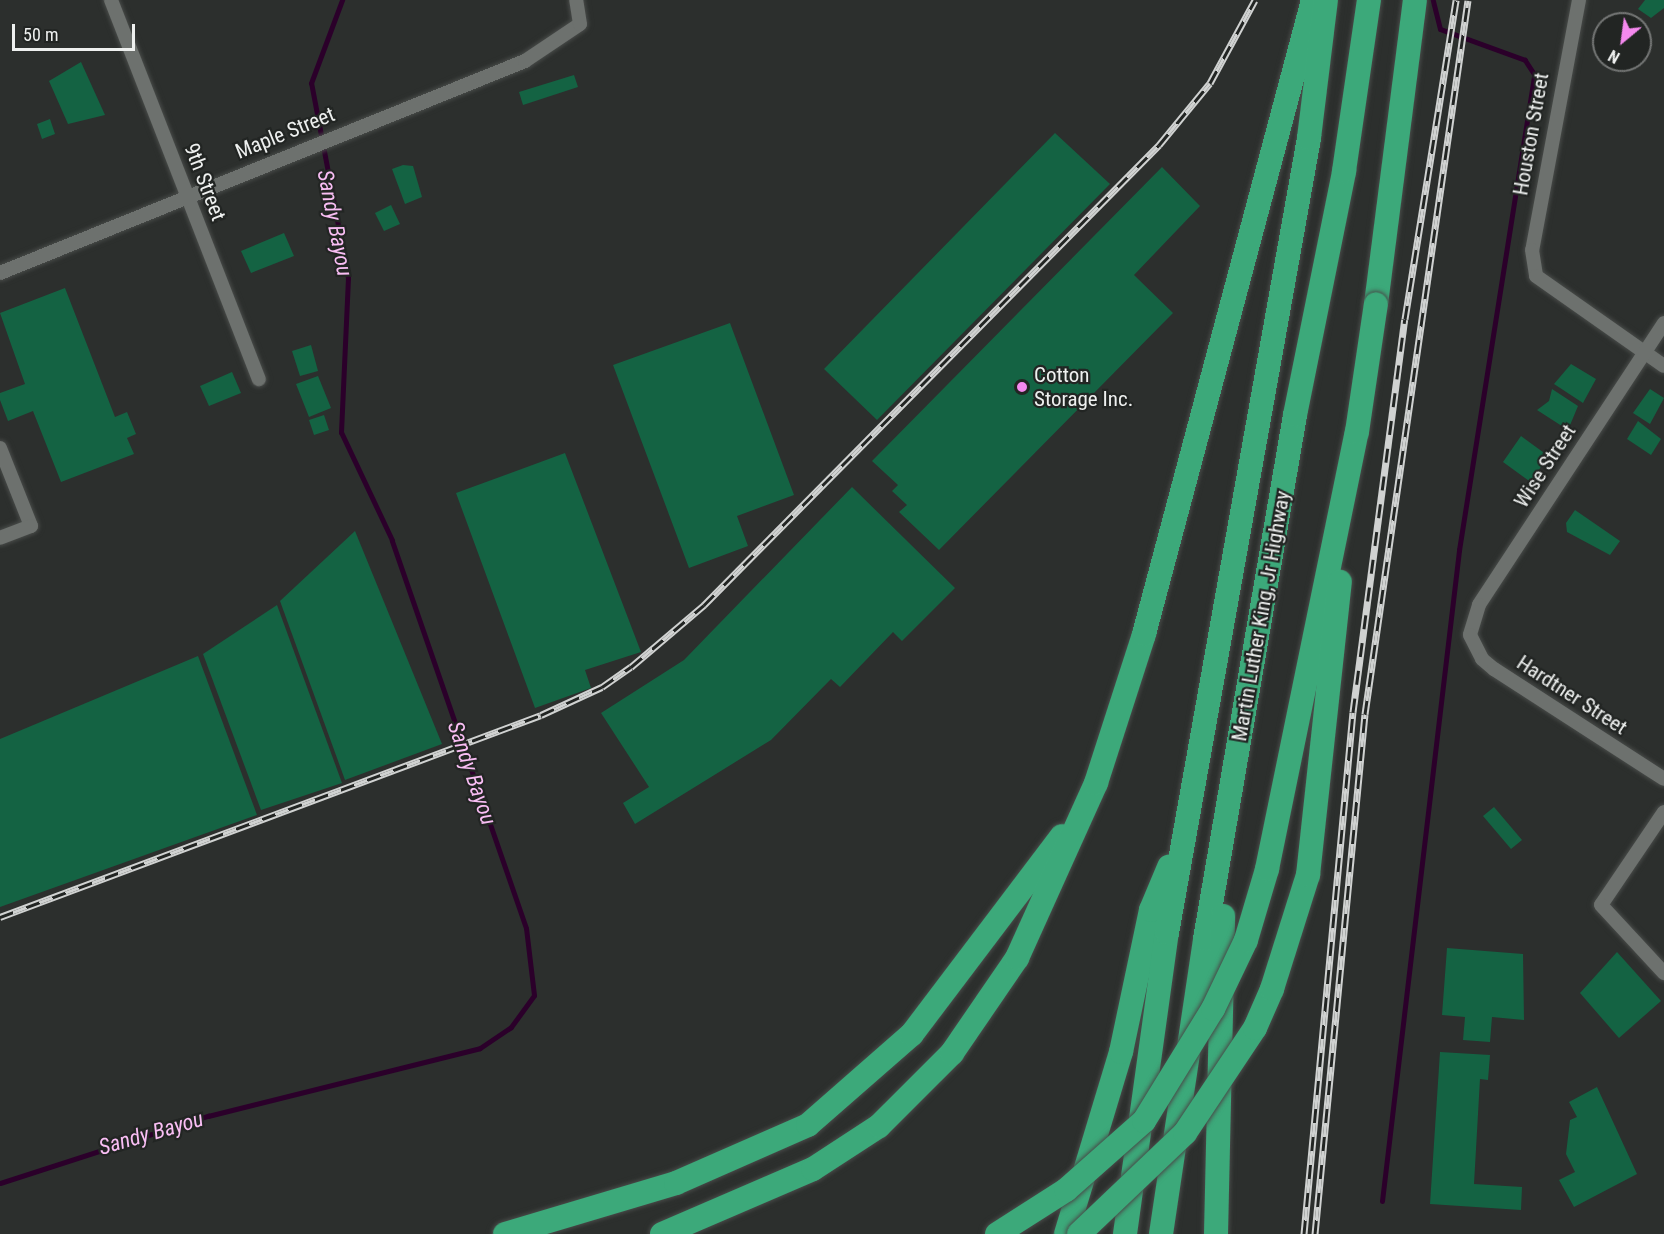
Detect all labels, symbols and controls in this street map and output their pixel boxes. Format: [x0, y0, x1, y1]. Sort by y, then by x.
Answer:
scale bar [15, 12, 138, 50]
north arrow [1592, 12, 1652, 72]
text: 50 m [23, 24, 58, 45]
text: N [1605, 46, 1623, 67]
street label: Houston Street [1508, 71, 1554, 197]
street label: Maple Street [232, 102, 338, 164]
street label: 9th Street [179, 140, 231, 224]
water label: Sandy Bayou [312, 168, 358, 278]
place label: Cotton Storage Inc. [1034, 362, 1133, 412]
marker: Cotton Storage Inc. [1015, 380, 1029, 394]
street label: Wise Street [1509, 420, 1581, 512]
street label: Martin Luther King, Jr Highway [1227, 489, 1295, 743]
street label: Hardtner Street [1512, 650, 1632, 740]
water label: Sandy Bayou [442, 718, 502, 828]
water label: Sandy Bayou [96, 1105, 206, 1161]

